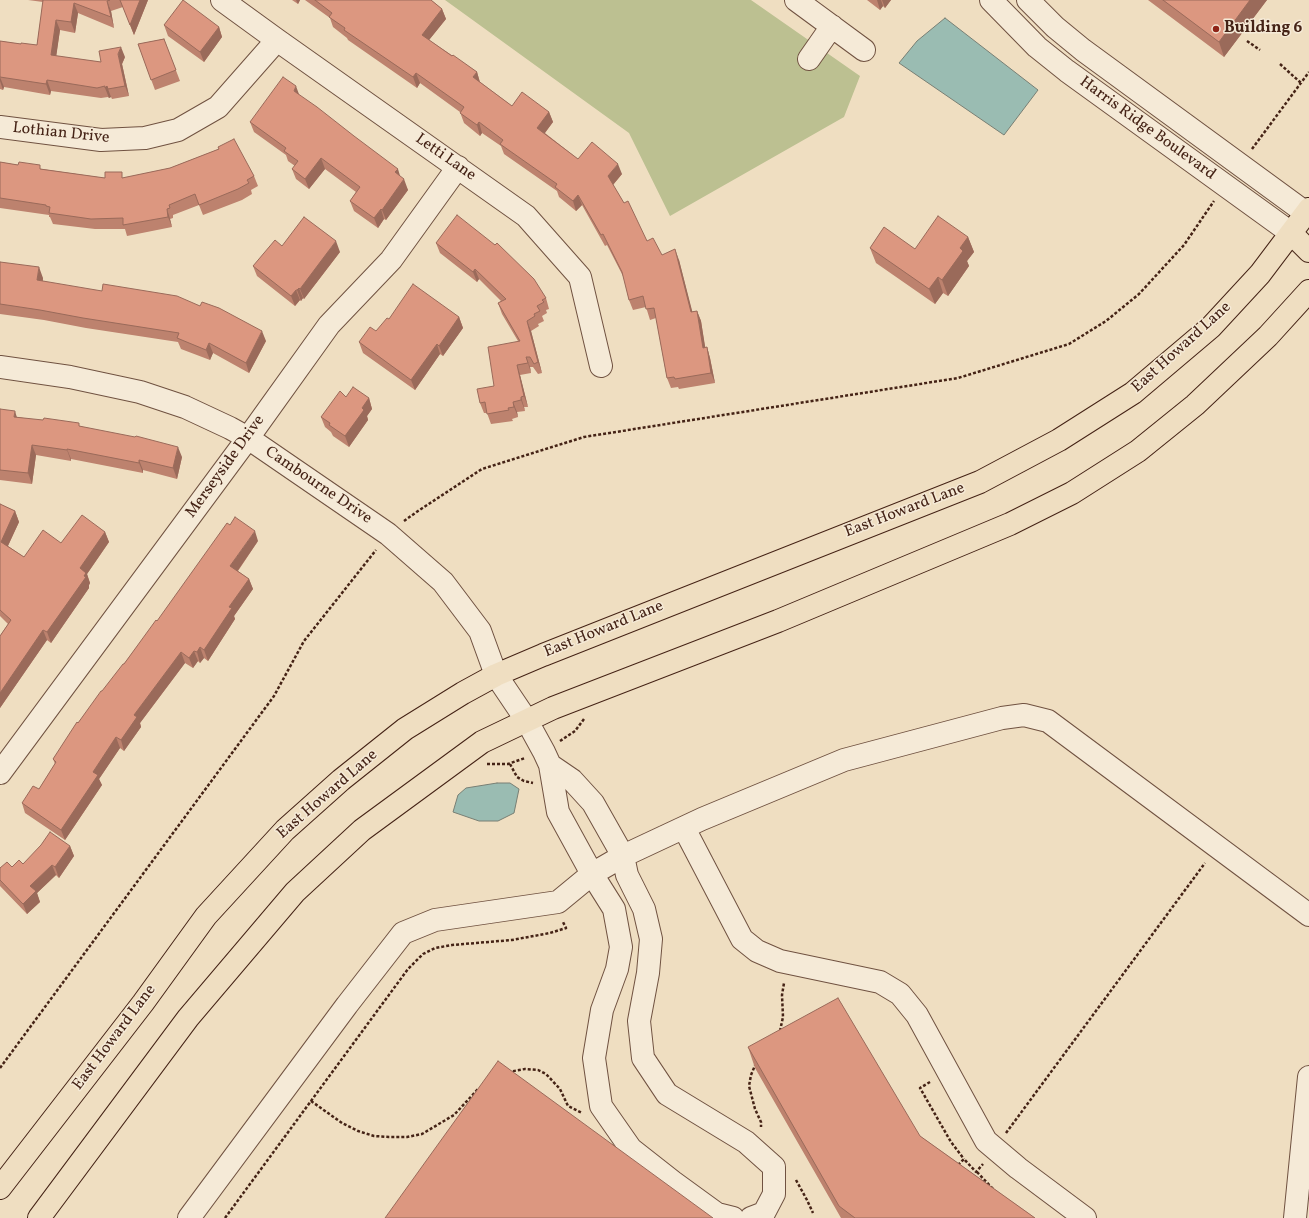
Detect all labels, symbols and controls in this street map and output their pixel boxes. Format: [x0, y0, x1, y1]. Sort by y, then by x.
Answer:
place label: Building 6 [1224, 19, 1302, 39]
marker: Building 6 [1211, 24, 1221, 34]
street label: Harris Ridge Boulevard [1075, 73, 1219, 185]
street label: Lothian Drive [12, 119, 110, 149]
street label: Letti Lane [411, 130, 479, 186]
street label: East Howard Lane [1128, 298, 1236, 398]
street label: Merseyside Drive [182, 412, 270, 522]
street label: Cambourne Drive [261, 443, 375, 529]
street label: East Howard Lane [842, 479, 968, 543]
street label: East Howard Lane [542, 597, 666, 663]
street label: East Howard Lane [274, 746, 382, 844]
street label: East Howard Lane [69, 982, 161, 1094]

